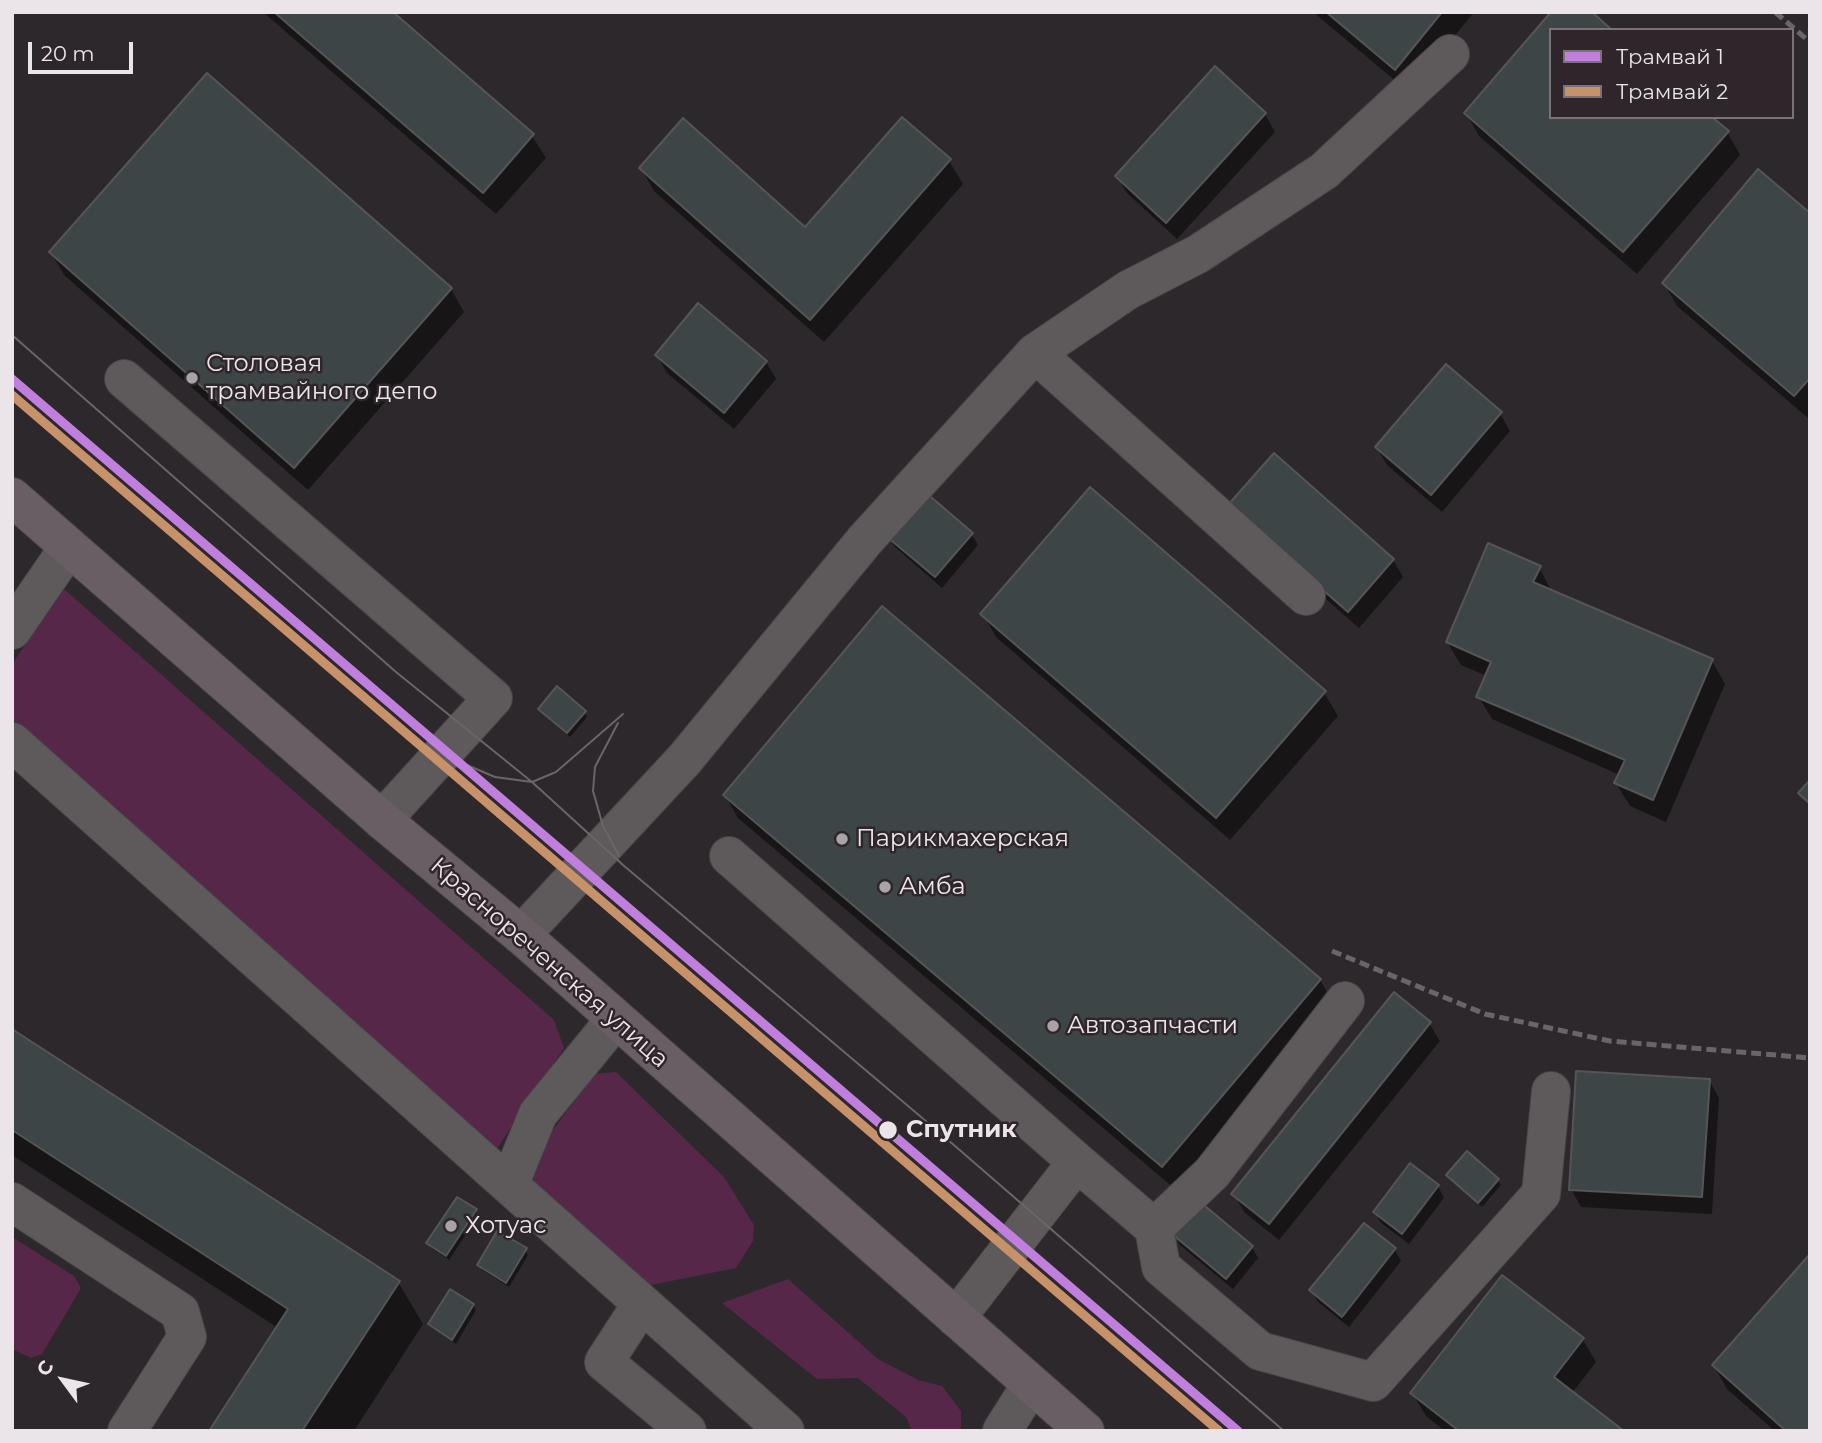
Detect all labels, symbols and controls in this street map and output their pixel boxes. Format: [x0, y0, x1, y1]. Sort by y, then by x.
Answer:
scale bar [32, 28, 136, 72]
legend [1549, 28, 1794, 119]
text: 20 m [41, 41, 95, 66]
text: Трамвай 1 [1616, 44, 1724, 69]
text: Трамвай 2 [1616, 79, 1728, 104]
place label: Столовая трамвайного депо [206, 350, 438, 406]
marker: Столовая трамвайного депо [184, 370, 200, 386]
place label: Парикмахерская [856, 825, 1069, 853]
marker: Парикмахерская [834, 831, 850, 847]
street label: Краснореченская улица [424, 852, 674, 1074]
place label: Амба [899, 873, 966, 901]
marker: Амба [877, 879, 893, 895]
place label: Автозапчасти [1067, 1012, 1238, 1040]
marker: Автозапчасти [1045, 1018, 1061, 1034]
place label: Спутник [906, 1116, 1017, 1144]
marker: Спутник [877, 1119, 899, 1141]
place label: Хотуас [465, 1212, 546, 1240]
marker: Хотуас [443, 1218, 459, 1234]
north arrow [28, 1345, 98, 1415]
text: С [32, 1356, 58, 1380]

